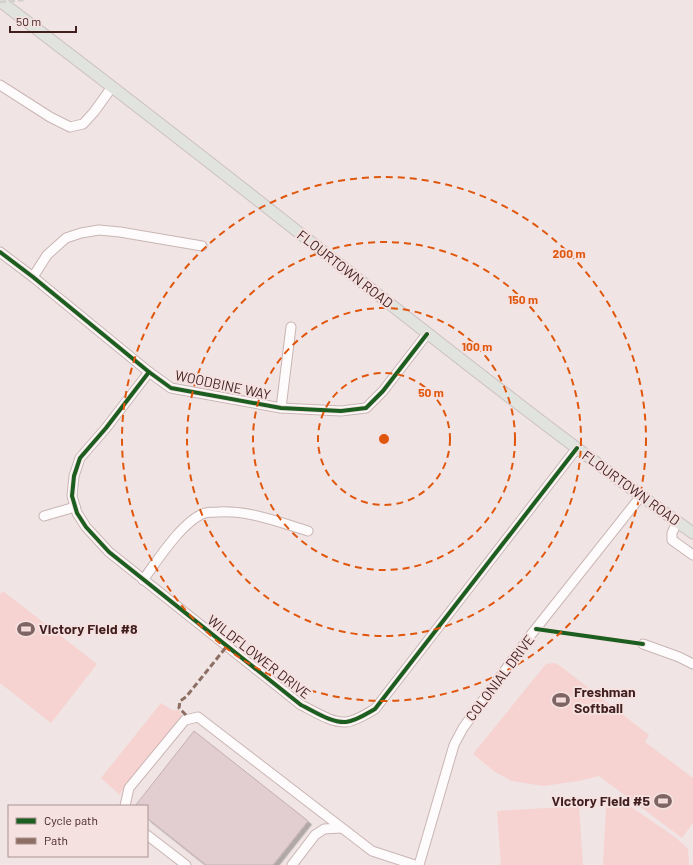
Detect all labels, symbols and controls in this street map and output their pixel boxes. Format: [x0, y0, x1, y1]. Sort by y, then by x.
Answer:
scale bar [10, 8, 76, 34]
text: 50 m [16, 14, 41, 28]
street label: FLOURTOWN ROAD [294, 226, 397, 311]
text: 200 m [553, 246, 585, 260]
text: 150 m [508, 292, 538, 306]
text: 100 m [462, 339, 492, 353]
street label: WOODBINE WAY [174, 366, 273, 403]
text: 50 m [418, 385, 444, 399]
centre of rings [377, 432, 391, 446]
street label: FLOURTOWN ROAD [579, 446, 684, 529]
street label: WILDFLOWER DRIVE [204, 611, 314, 702]
sports icon: Victory Field #8 [16, 619, 36, 639]
place label: Victory Field #8 [39, 620, 138, 637]
street label: COLONIAL DRIVE [462, 631, 538, 724]
place label: Freshman Softball [574, 683, 636, 716]
sports icon: Freshman Softball [551, 690, 571, 710]
sports icon: Victory Field #5 [653, 791, 673, 811]
place label: Victory Field #5 [551, 792, 650, 809]
legend [8, 805, 148, 857]
text: Cycle path [44, 813, 98, 827]
text: Path [44, 833, 68, 847]

